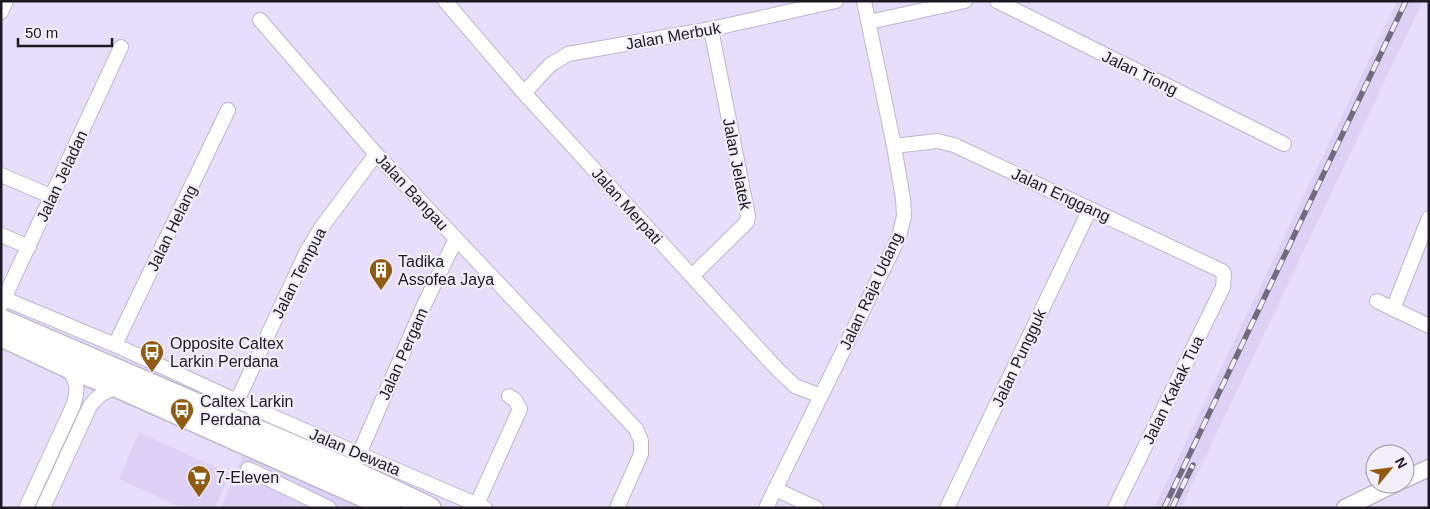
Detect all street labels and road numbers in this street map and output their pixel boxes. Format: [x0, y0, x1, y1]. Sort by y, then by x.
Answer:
street label: Jalan Merbuk [624, 19, 723, 53]
street label: Jalan Tiong [1099, 47, 1181, 99]
street label: Jalan Jelatek [720, 117, 754, 212]
street label: Jalan Jeladan [33, 128, 91, 224]
street label: Jalan Bangau [372, 150, 452, 234]
street label: Jalan Merpati [589, 165, 665, 247]
street label: Jalan Enggang [1009, 165, 1113, 225]
street label: Jalan Helang [144, 182, 200, 274]
street label: Jalan Tempua [269, 225, 329, 321]
street label: Jalan Raja Udang [836, 230, 906, 352]
street label: Jalan Pergam [375, 305, 431, 403]
street label: Jalan Pungguk [989, 306, 1049, 410]
street label: Jalan Kakak Tua [1139, 333, 1207, 447]
street label: Jalan Dewata [307, 425, 403, 479]

